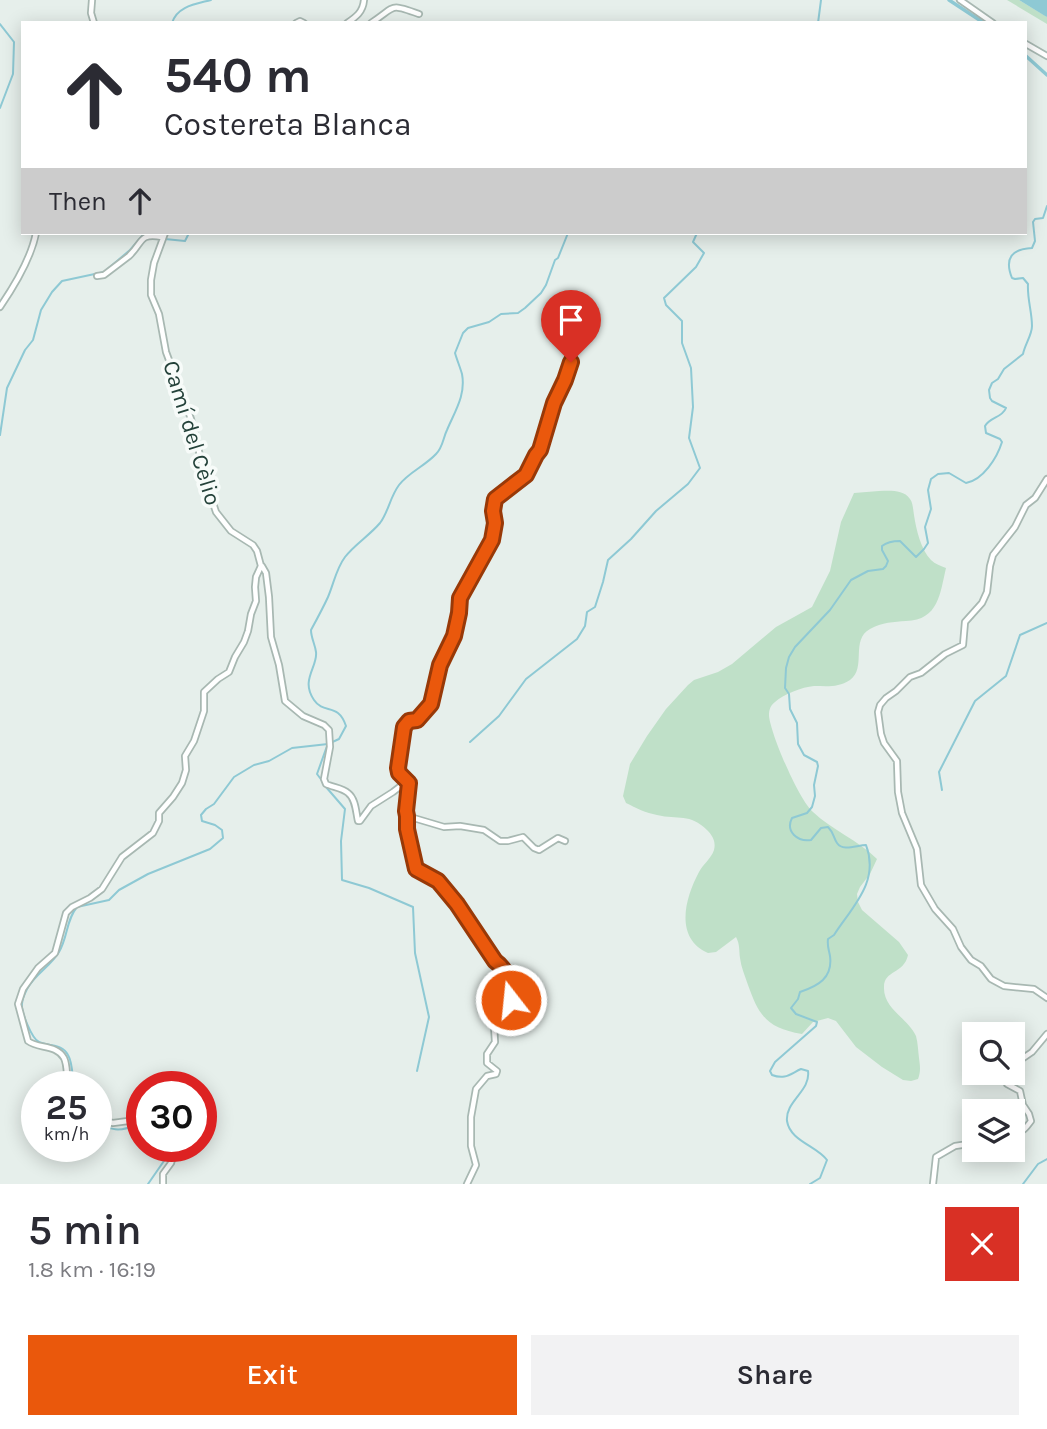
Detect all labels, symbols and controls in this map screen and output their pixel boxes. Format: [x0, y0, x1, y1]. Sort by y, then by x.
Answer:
text: 540 m [164, 47, 312, 104]
icon: ahead [49, 49, 140, 140]
text: Costereta Blanca [164, 106, 412, 143]
icon: ahead [121, 182, 159, 220]
text: Then [49, 186, 107, 217]
pin [541, 290, 601, 362]
icon: arrive [552, 301, 590, 339]
street label: Camí del Cèlio [157, 357, 227, 509]
position arrow [474, 963, 548, 1037]
map controls [962, 1022, 1025, 1162]
button: search [962, 1022, 1025, 1085]
speed limit sign: 30 [126, 1071, 217, 1162]
text: 25 [46, 1087, 87, 1128]
button: layers [962, 1099, 1025, 1162]
text: km/h [44, 1123, 89, 1145]
text: 5 min [28, 1205, 142, 1255]
button: close [945, 1207, 1019, 1281]
text: 1.8 km · 16:19 [28, 1256, 156, 1283]
button: Exit [28, 1335, 517, 1415]
button: Share [531, 1335, 1019, 1415]

